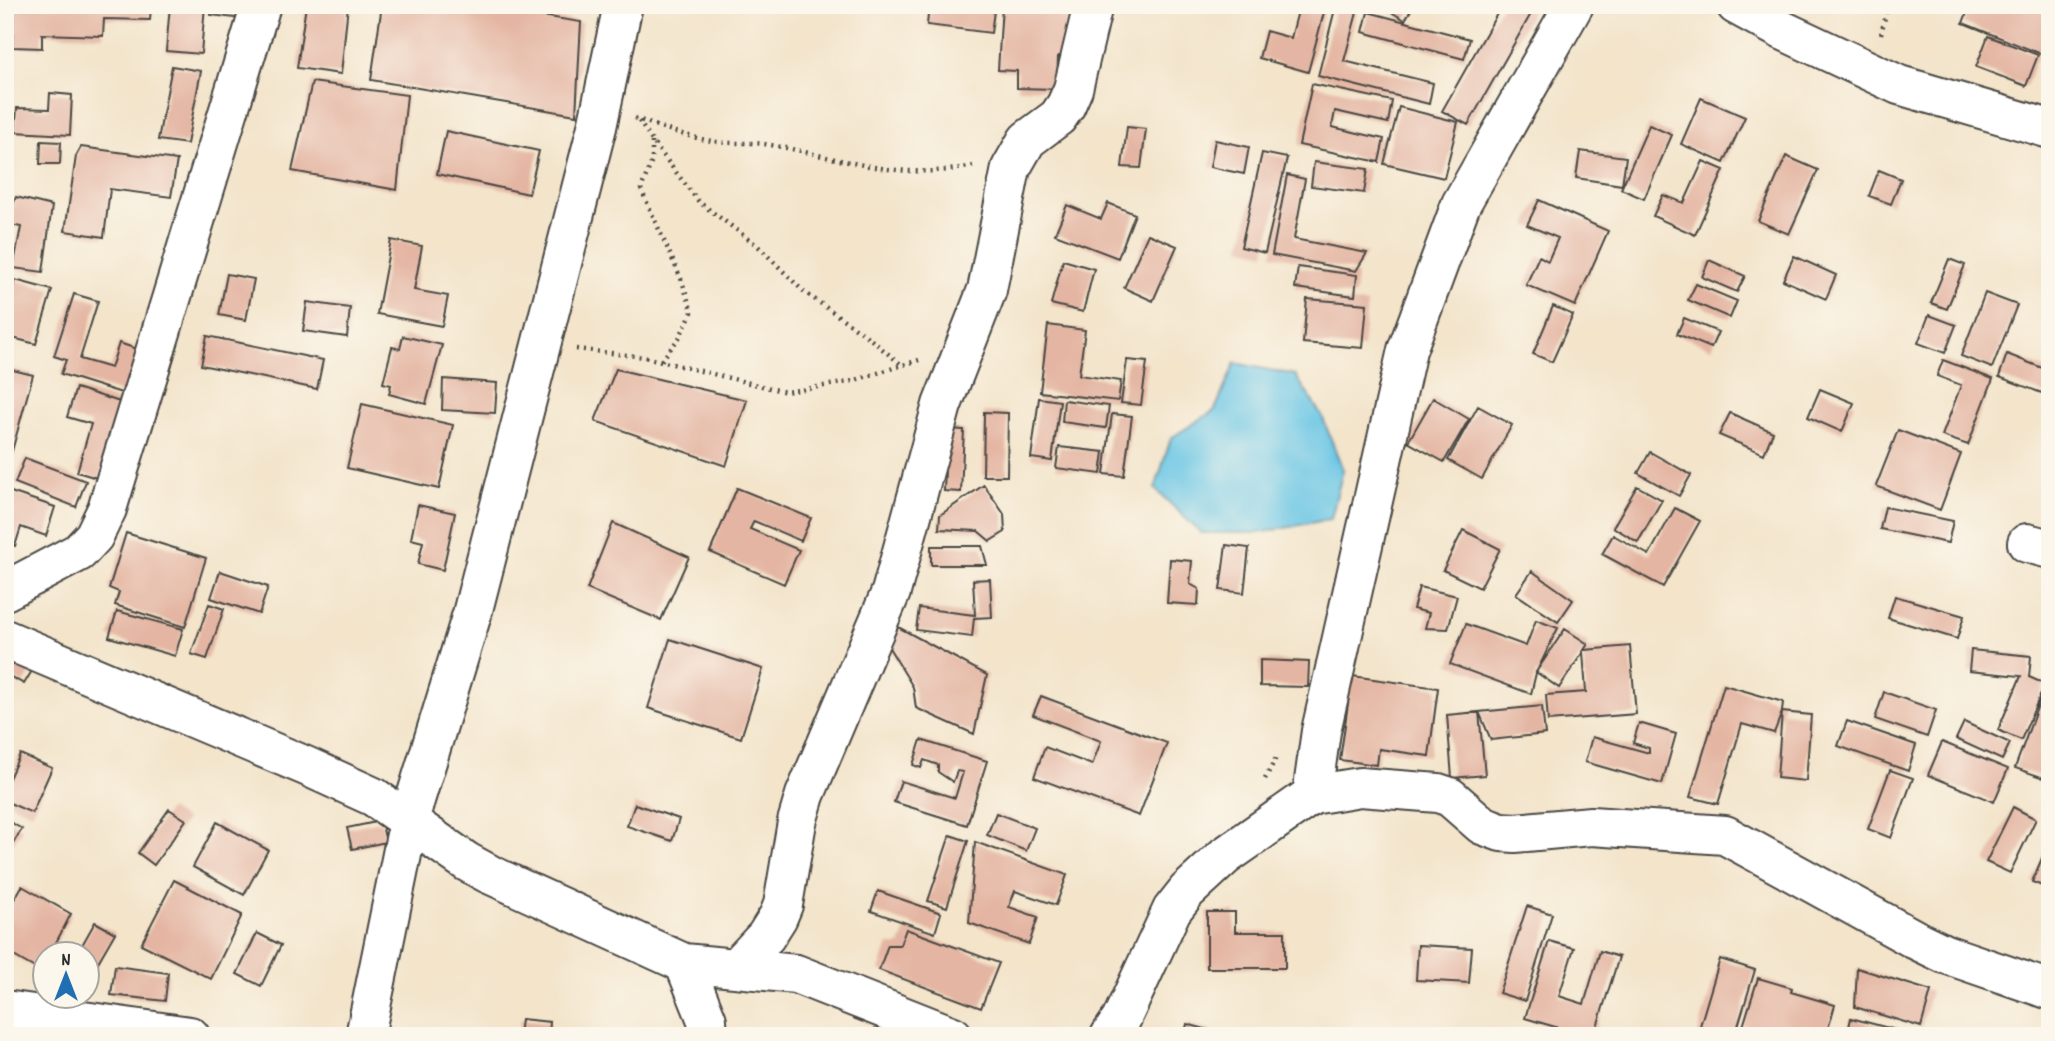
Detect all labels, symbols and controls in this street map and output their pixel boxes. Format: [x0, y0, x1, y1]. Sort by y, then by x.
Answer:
north arrow [32, 940, 102, 1010]
text: N [61, 948, 71, 975]

